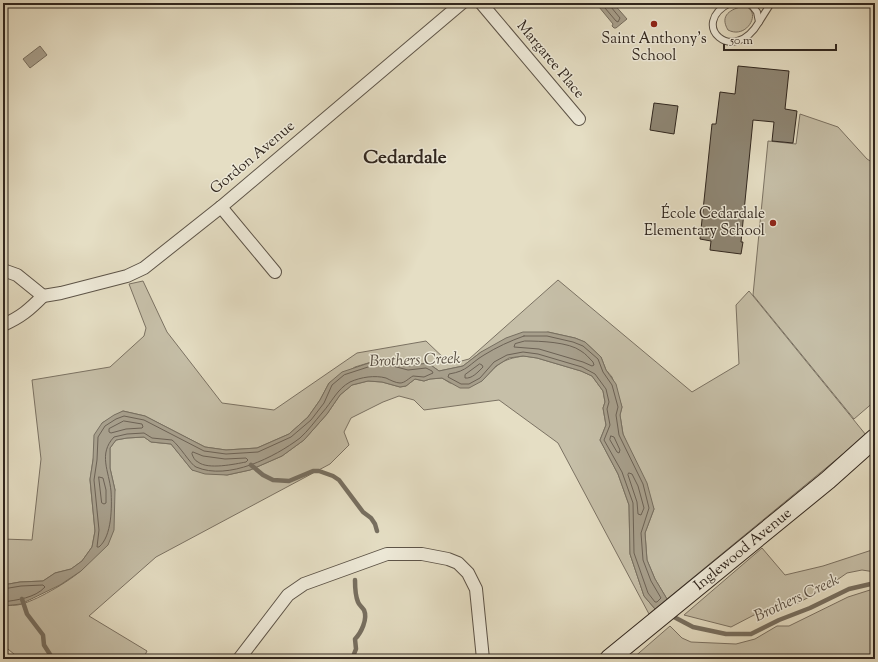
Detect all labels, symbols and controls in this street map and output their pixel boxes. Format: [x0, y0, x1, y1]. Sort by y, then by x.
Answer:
street label: Margaree Place [511, 16, 589, 104]
marker: Saint Anthony's School [649, 19, 659, 29]
scale bar [724, 26, 836, 52]
place label: Saint Anthony's School [601, 29, 707, 67]
text: 50 m [729, 32, 753, 50]
street label: Gordon Avenue [206, 116, 300, 200]
district label: Cedardale [363, 145, 447, 172]
place label: École Cedardale Elementary School [644, 203, 765, 242]
marker: École Cedardale Elementary School [768, 218, 778, 228]
water label: Brothers Creek [369, 348, 461, 374]
street label: Inglewood Avenue [690, 503, 796, 596]
water label: Brothers Creek [751, 569, 843, 629]

